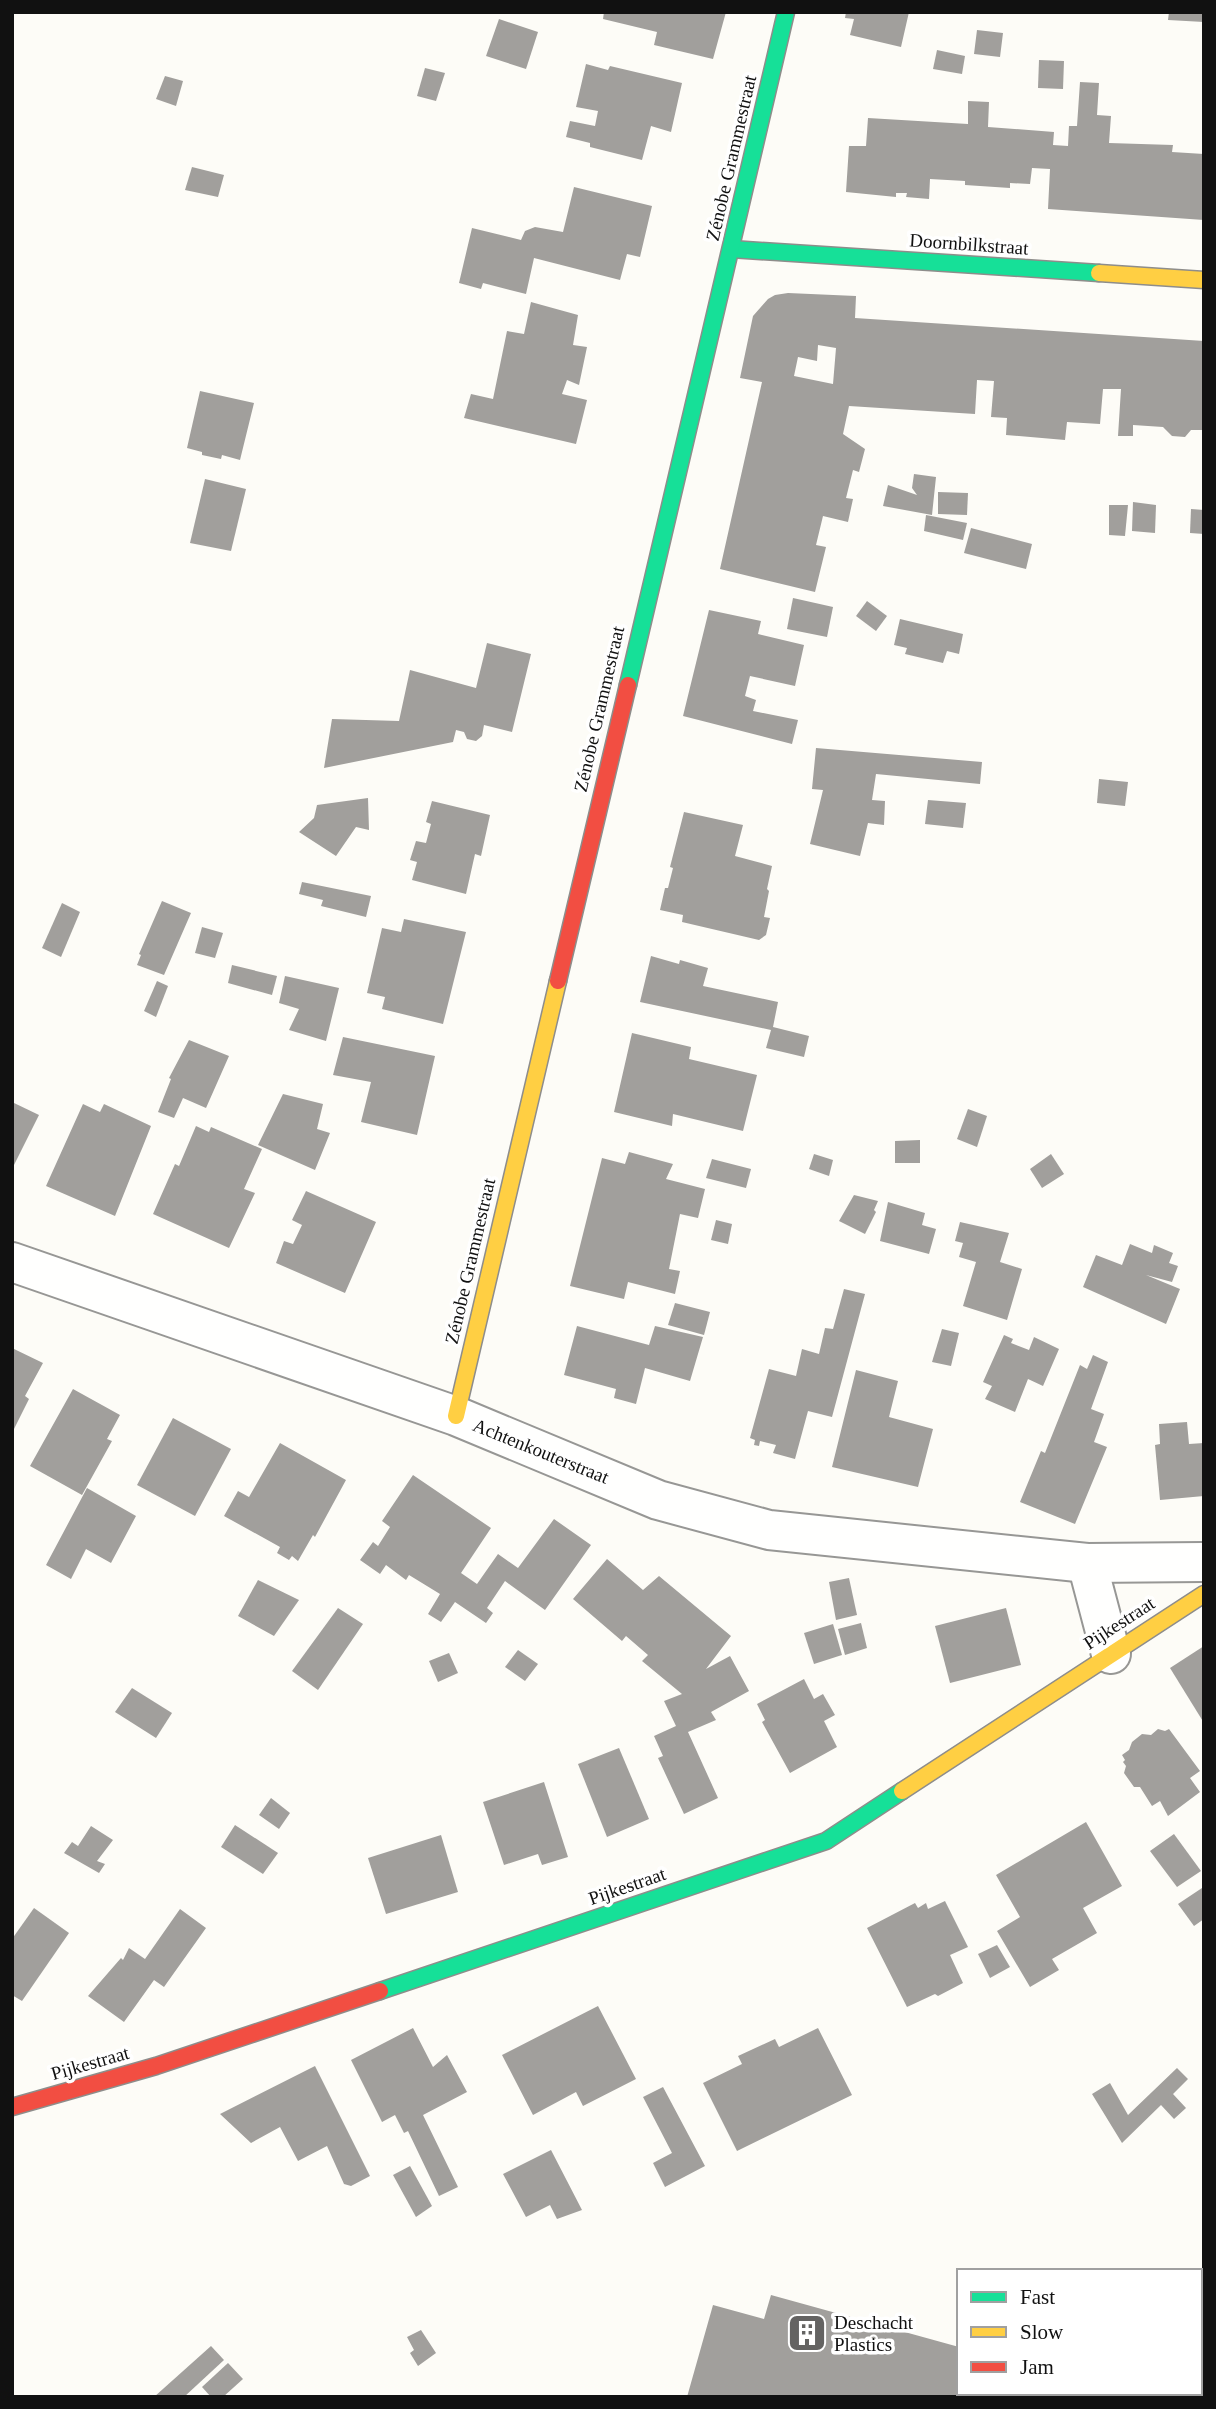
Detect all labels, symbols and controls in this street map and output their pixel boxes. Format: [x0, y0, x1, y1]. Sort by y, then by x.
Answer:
street label: Zénobe Grammestraat [702, 72, 760, 243]
street label: Doornbilkstraat [909, 229, 1030, 259]
street label: Zénobe Grammestraat [570, 623, 628, 794]
street label: Zénobe Grammestraat [441, 1175, 499, 1346]
street label: Achtenkouterstraat [470, 1414, 613, 1488]
street label: Pijkestraat [1080, 1592, 1159, 1654]
street label: Pijkestraat [586, 1863, 669, 1909]
street label: Pijkestraat [49, 2042, 132, 2084]
legend [957, 2269, 1202, 2395]
text: Fast [1020, 2285, 1055, 2309]
building icon: Deschacht Plastics [786, 2312, 828, 2354]
place label: Deschacht Plastics [834, 2312, 914, 2355]
text: Slow [1020, 2320, 1064, 2344]
text: Jam [1020, 2355, 1054, 2379]

